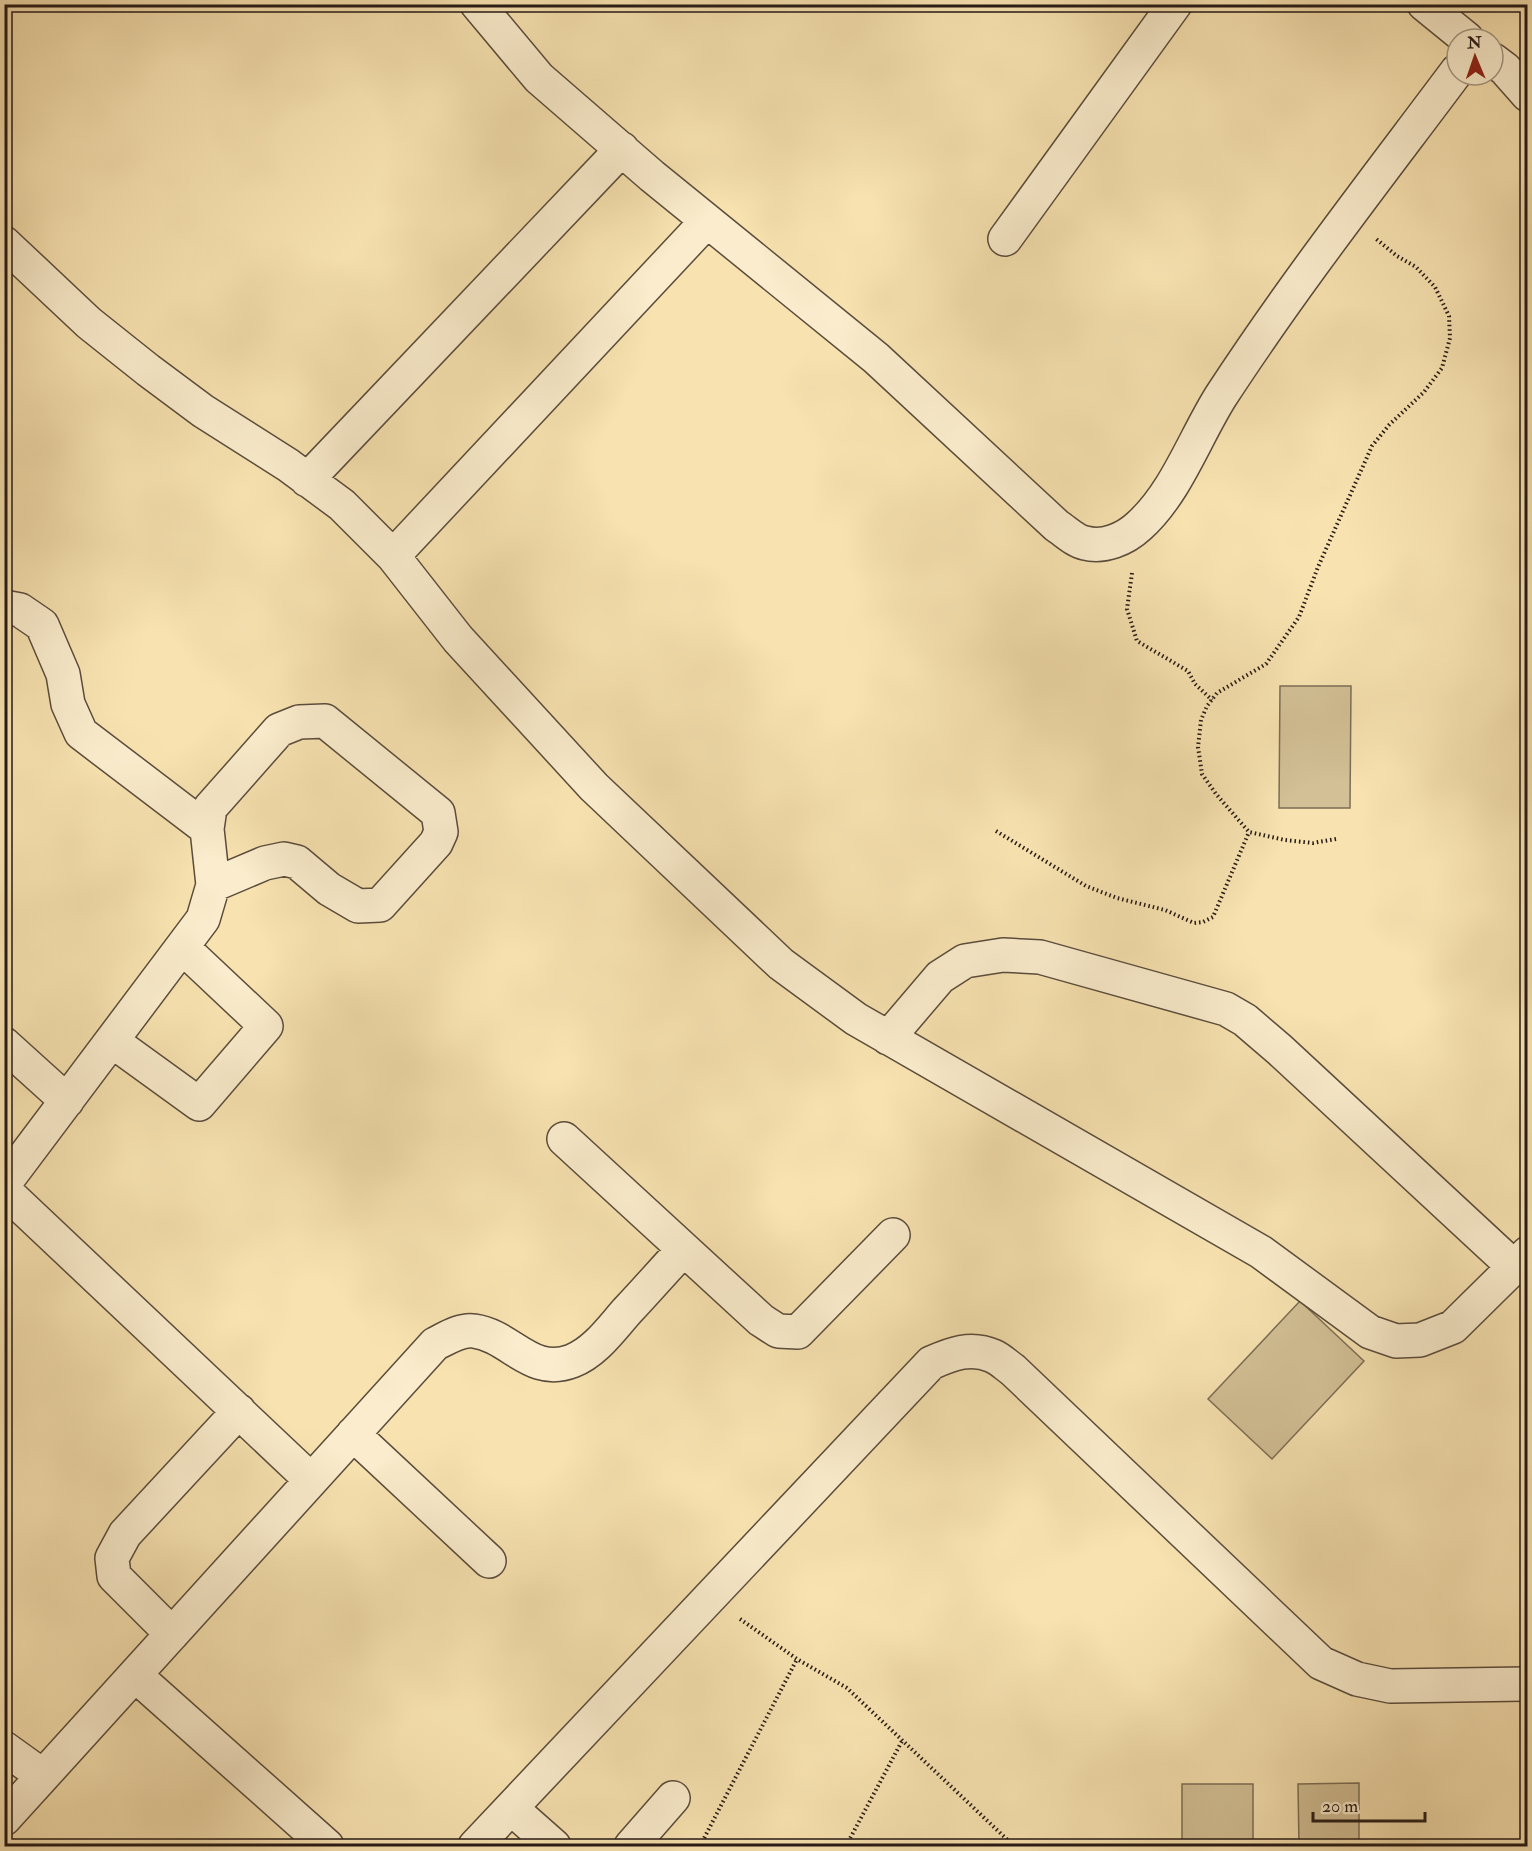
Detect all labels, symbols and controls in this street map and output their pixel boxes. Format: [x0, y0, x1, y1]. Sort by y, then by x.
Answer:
north arrow [1445, 27, 1505, 87]
text: N [1466, 33, 1483, 53]
scale bar [1313, 1785, 1426, 1823]
text: 20 m [1322, 1795, 1358, 1818]

